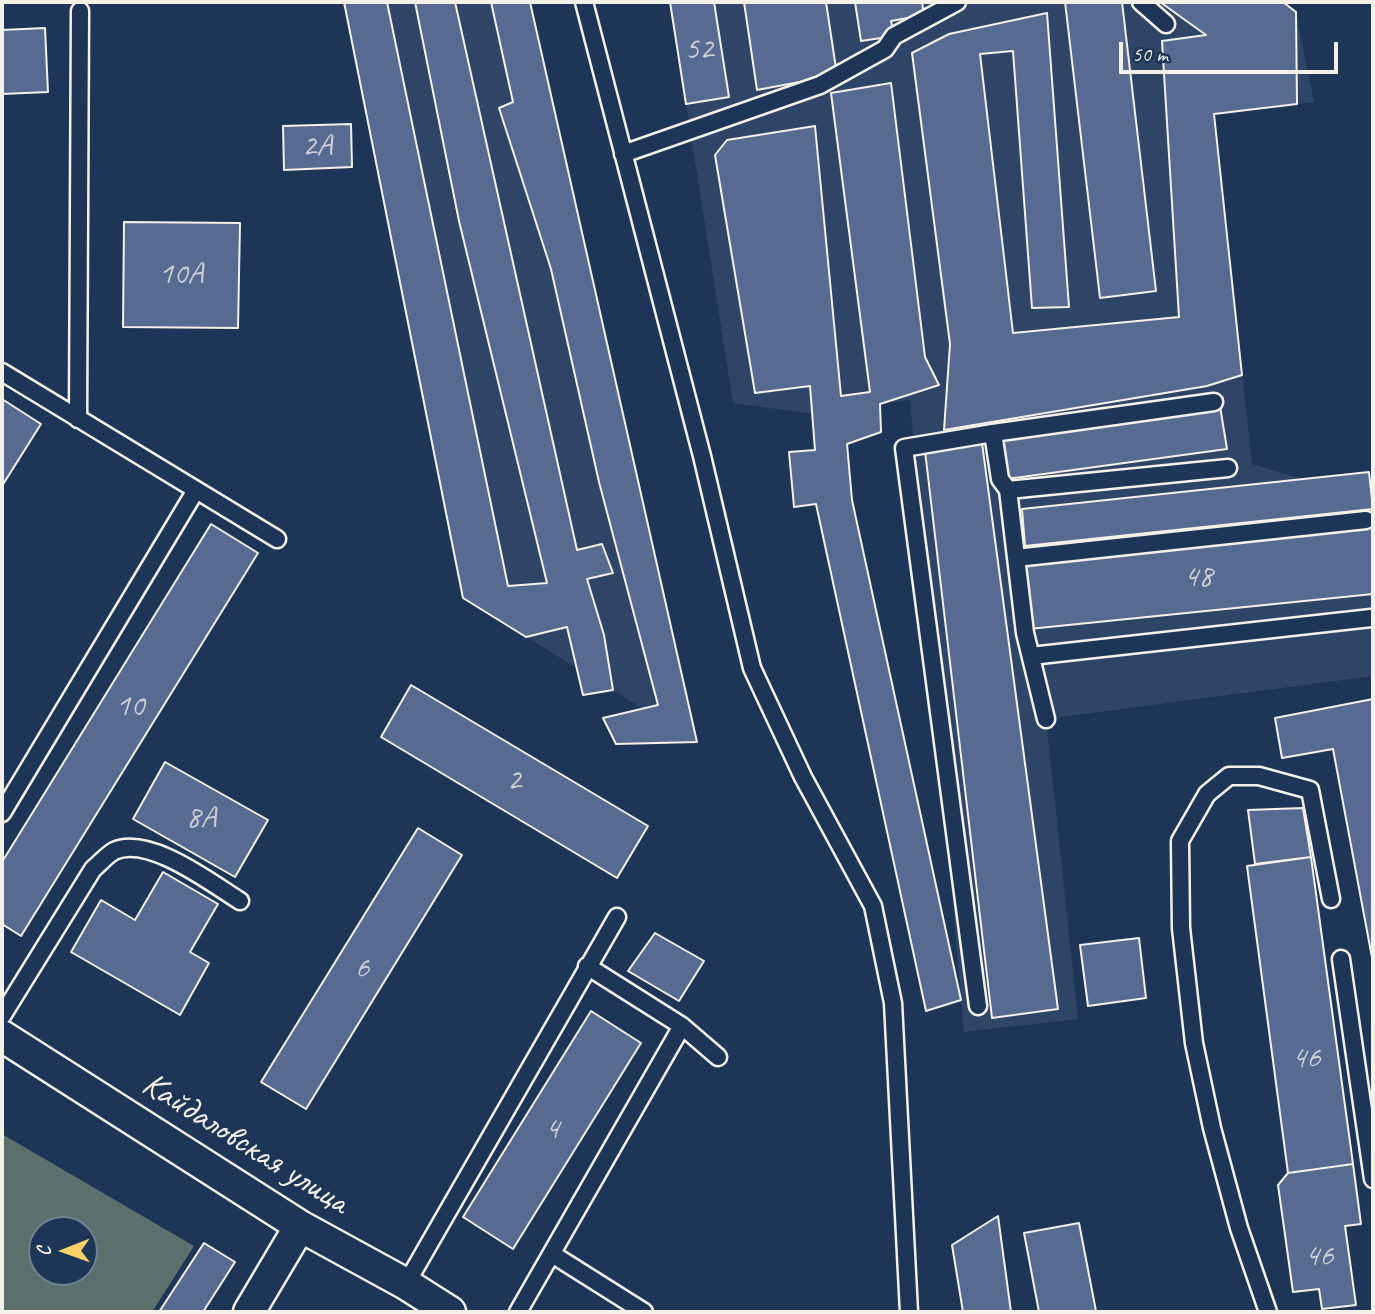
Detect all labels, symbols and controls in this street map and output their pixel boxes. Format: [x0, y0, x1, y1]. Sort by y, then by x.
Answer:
scale bar [1123, 28, 1342, 72]
house number: 52 [685, 31, 713, 69]
text: 50 m [1132, 41, 1168, 67]
house number: 2А [302, 128, 332, 166]
house number: 10А [159, 256, 203, 294]
house number: 48 [1184, 559, 1212, 597]
house number: 10 [116, 688, 144, 726]
house number: 2 [507, 762, 521, 800]
house number: 8А [186, 800, 216, 838]
house number: 6 [355, 950, 369, 988]
house number: 46 [1292, 1040, 1320, 1078]
street label: Кайдаловская улица [134, 1064, 356, 1224]
house number: 4 [545, 1111, 559, 1149]
north arrow [28, 1216, 98, 1286]
house number: 46 [1305, 1238, 1333, 1276]
text: С [32, 1246, 56, 1256]

